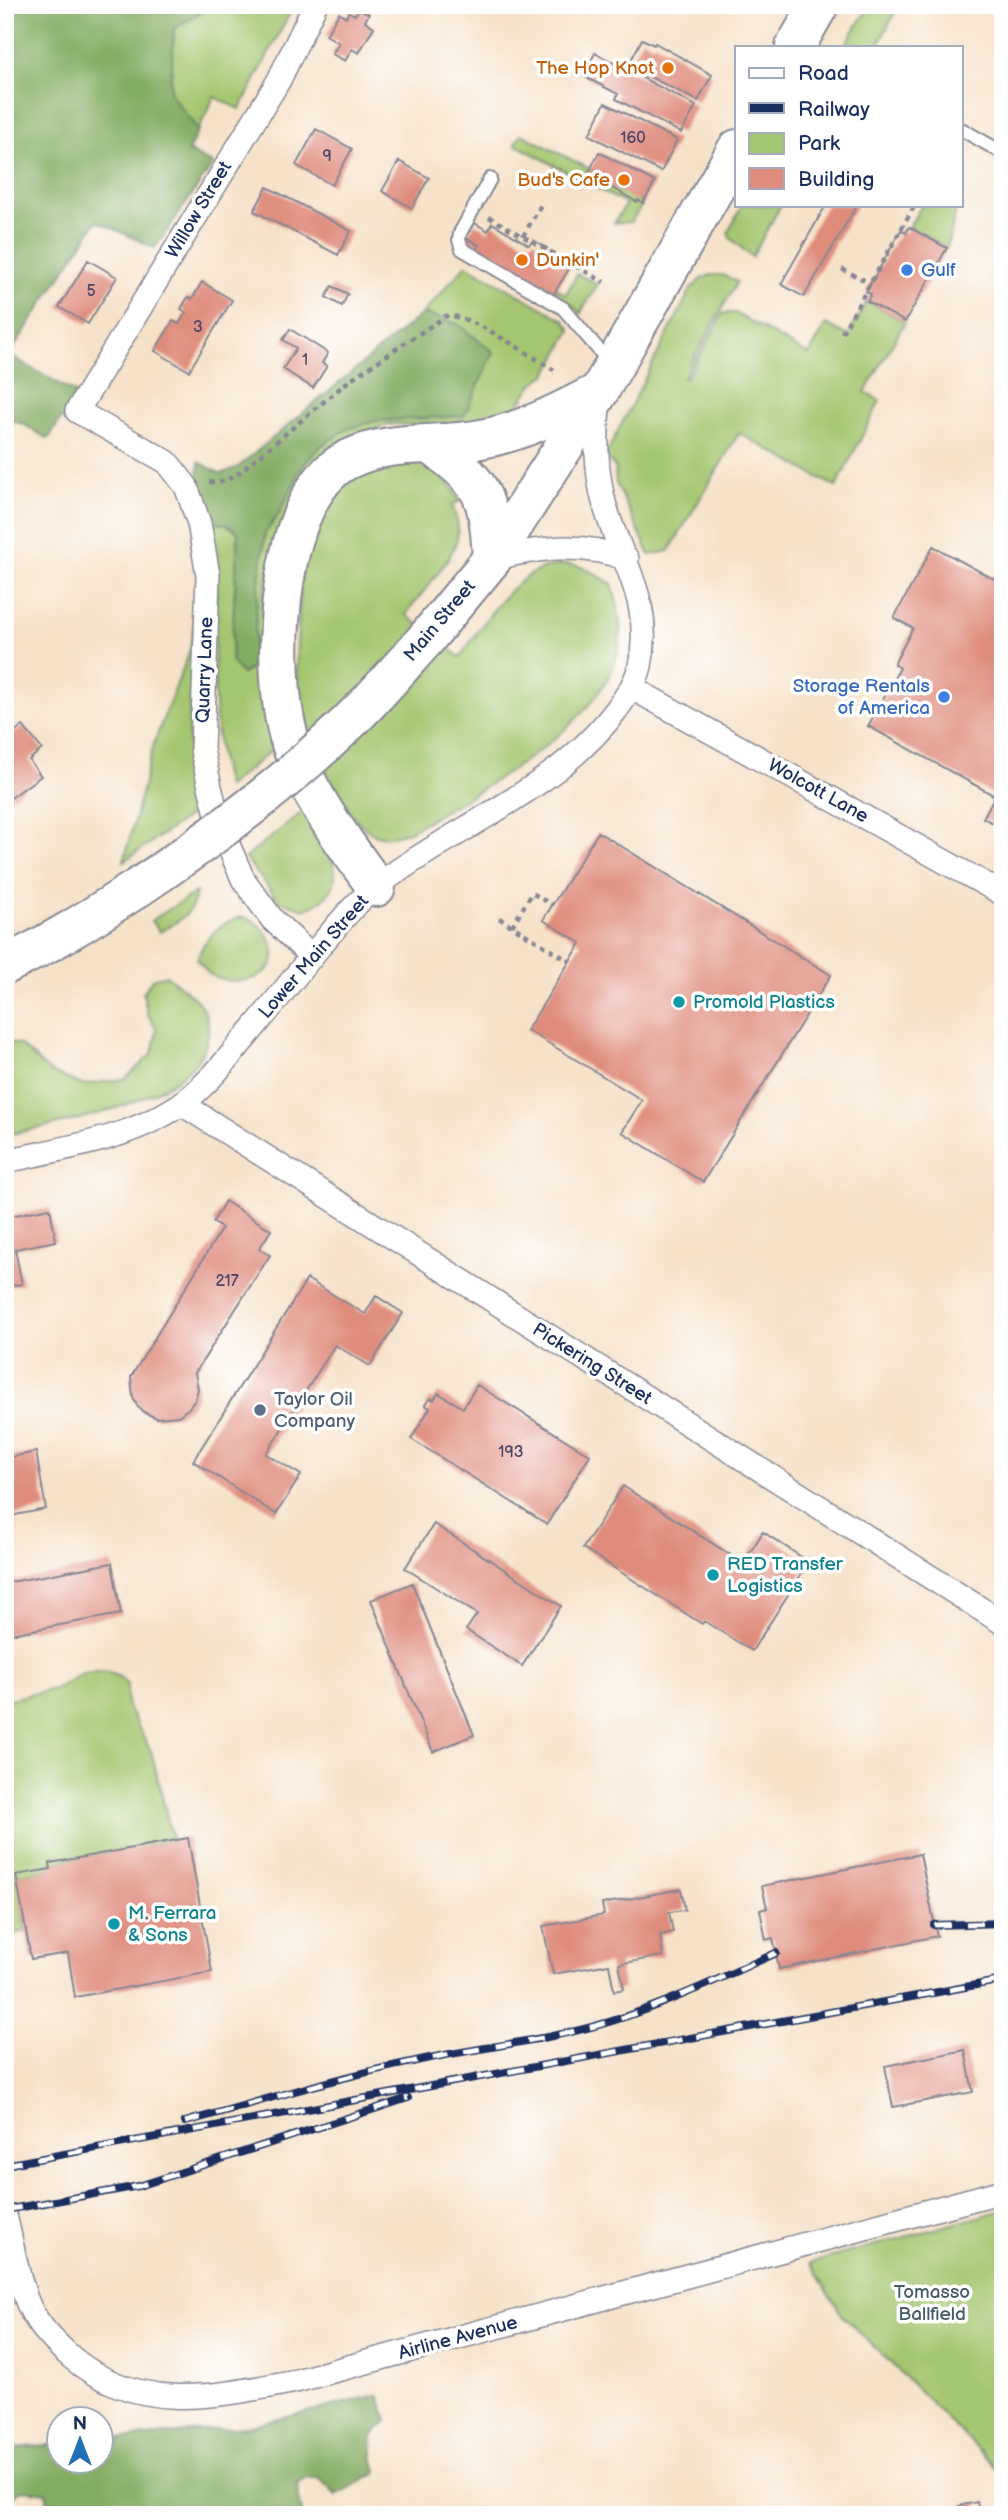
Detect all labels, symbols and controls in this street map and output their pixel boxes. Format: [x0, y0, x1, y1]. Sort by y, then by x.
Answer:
legend [735, 46, 962, 206]
place label: The Hop Knot [536, 57, 654, 80]
marker: The Hop Knot [660, 60, 676, 76]
text: Road [798, 61, 849, 86]
text: Railway [798, 97, 870, 122]
house number: 160 [620, 129, 646, 148]
text: Park [798, 131, 841, 156]
house number: 9 [322, 147, 332, 166]
street label: Willow Street [161, 157, 237, 263]
text: Building [798, 167, 874, 192]
place label: Bud's Cafe [517, 169, 610, 192]
marker: Bud's Cafe [616, 172, 632, 188]
place label: Dunkin' [536, 249, 600, 272]
marker: Dunkin' [514, 252, 530, 268]
place label: Gulf [921, 259, 956, 282]
marker: Gulf [899, 262, 915, 278]
house number: 5 [86, 282, 96, 301]
house number: 3 [193, 318, 203, 337]
house number: 1 [302, 351, 308, 370]
street label: Main Street [399, 575, 481, 666]
street label: Quarry Lane [192, 616, 218, 724]
place label: Storage Rentals of America [793, 675, 930, 720]
marker: Storage Rentals of America [936, 689, 952, 705]
street label: Wolcott Lane [764, 754, 872, 828]
street label: Lower Main Street [254, 890, 374, 1023]
place label: Promold Plastics [693, 991, 835, 1014]
marker: Promold Plastics [671, 994, 687, 1010]
house number: 217 [215, 1272, 239, 1291]
street label: Pickering Street [528, 1318, 656, 1410]
place label: Taylor Oil Company [274, 1388, 356, 1433]
marker: Taylor Oil Company [252, 1402, 268, 1418]
house number: 193 [498, 1443, 524, 1462]
place label: RED Transfer Logistics [727, 1553, 844, 1598]
marker: RED Transfer Logistics [705, 1567, 721, 1583]
place label: M. Ferrara & Sons [128, 1902, 217, 1947]
marker: M. Ferrara & Sons [106, 1916, 122, 1932]
park label: Tomasso Ballfield [894, 2281, 970, 2326]
street label: Airline Avenue [396, 2311, 520, 2365]
north arrow [46, 2404, 116, 2474]
text: N [73, 2413, 87, 2436]

